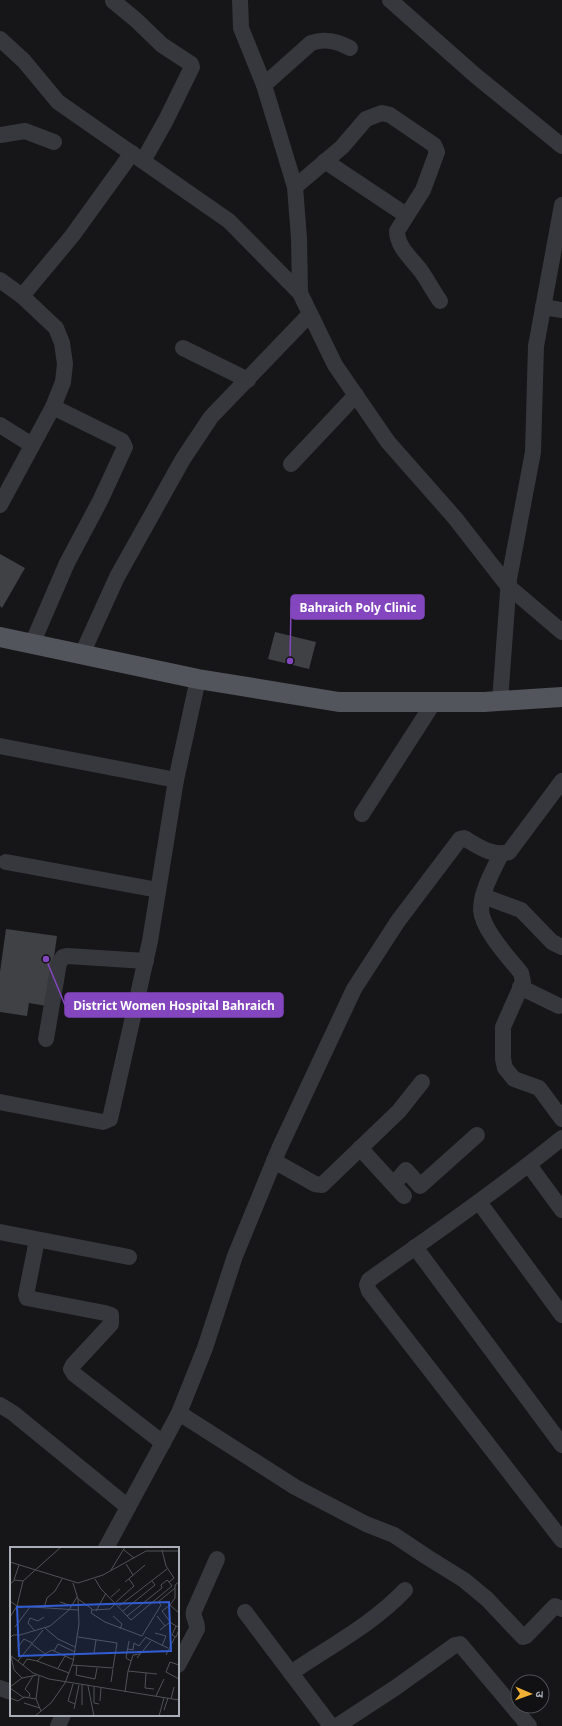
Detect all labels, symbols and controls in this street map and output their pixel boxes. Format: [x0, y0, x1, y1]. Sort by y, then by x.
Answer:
callout: Bahraich Poly Clinic [291, 595, 424, 619]
text: Bahraich Poly Clinic [300, 599, 416, 616]
callout: District Women Hospital Bahraich [65, 993, 283, 1017]
text: District Women Hospital Bahraich [73, 997, 275, 1014]
inset map [10, 1547, 179, 1716]
north arrow [510, 1674, 550, 1714]
text: उ [533, 1691, 548, 1698]

